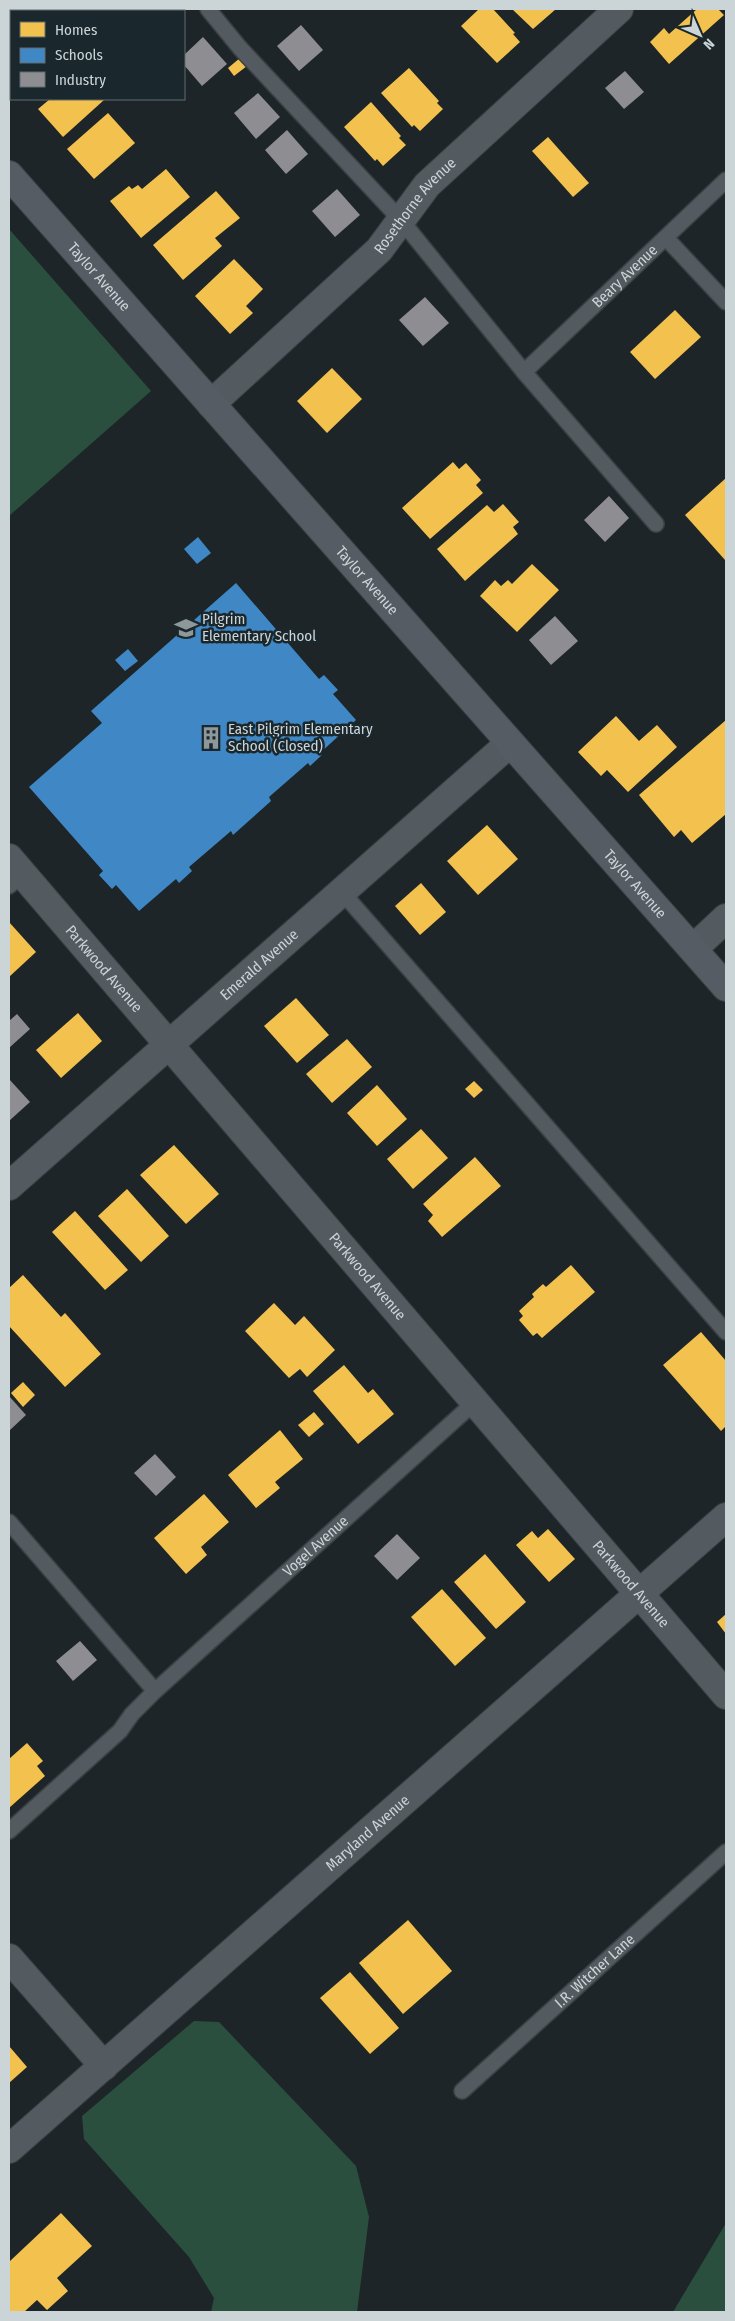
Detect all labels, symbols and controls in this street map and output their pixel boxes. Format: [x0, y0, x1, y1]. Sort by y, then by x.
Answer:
legend [10, 10, 185, 100]
north arrow [675, 10, 725, 60]
text: Homes [55, 21, 97, 39]
text: N [700, 35, 718, 53]
text: Schools [55, 46, 103, 64]
text: Industry [55, 71, 106, 89]
street label: Rosethorne Avenue [370, 154, 460, 258]
street label: Taylor Avenue [64, 239, 134, 315]
street label: Beary Avenue [588, 241, 661, 312]
street label: Taylor Avenue [332, 542, 402, 619]
place label: Pilgrim Elementary School [202, 610, 316, 645]
school or university icon: Pilgrim Elementary School [173, 615, 199, 641]
place label: East Pilgrim Elementary School (Closed) [228, 720, 373, 755]
building icon: East Pilgrim Elementary School (Closed) [198, 725, 224, 751]
street label: Taylor Avenue [600, 846, 670, 922]
street label: Parkwood Avenue [62, 922, 146, 1016]
street label: Emerald Avenue [216, 925, 302, 1004]
street label: Parkwood Avenue [325, 1229, 410, 1324]
street label: Vogel Avenue [279, 1512, 352, 1580]
street label: Parkwood Avenue [589, 1537, 673, 1631]
street label: Maryland Avenue [322, 1791, 413, 1875]
street label: I.R. Witcher Lane [551, 1930, 638, 2012]

